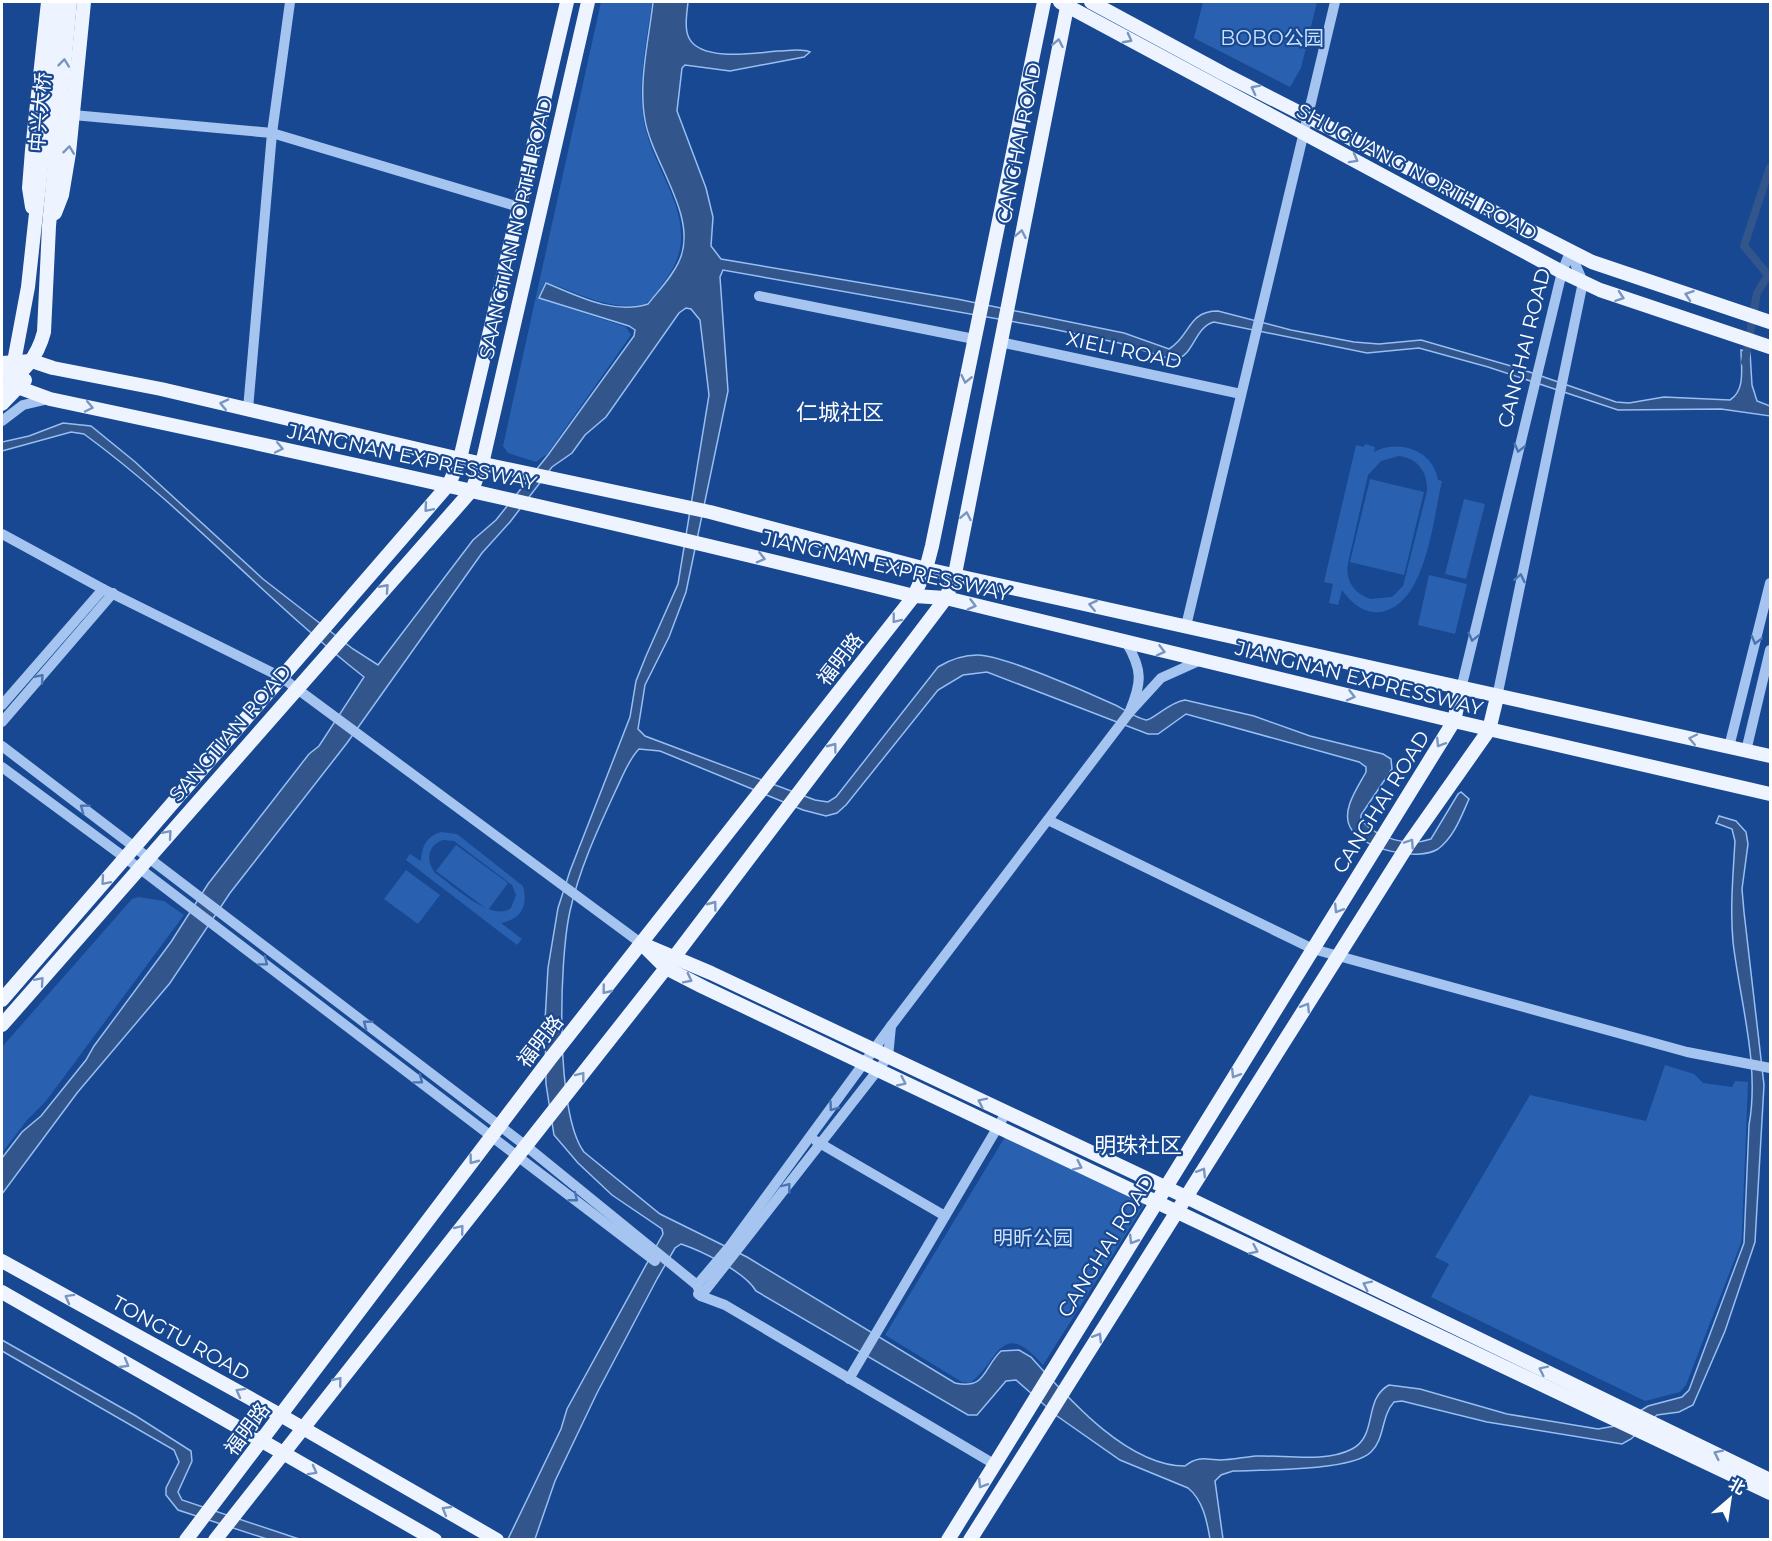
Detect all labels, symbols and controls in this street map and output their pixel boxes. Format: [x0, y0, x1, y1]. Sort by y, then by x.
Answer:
park label: BOBO公园 [1220, 26, 1324, 50]
one-way arrow [1122, 32, 1132, 43]
one-way arrow [1051, 38, 1064, 48]
one-way arrow [57, 59, 70, 68]
street label: CANGHAI ROAD [992, 60, 1046, 226]
street label: 中兴大桥 [25, 71, 55, 153]
one-way arrow [1250, 85, 1261, 96]
street label: SAANGTIAN NORTH ROAD [474, 95, 558, 361]
street label: SHUGUANG NORTH ROAD [1293, 98, 1541, 246]
one-way arrow [62, 145, 75, 154]
one-way arrow [1348, 152, 1358, 163]
one-way arrow [1014, 230, 1027, 240]
street label: CANGHAI ROAD [1493, 266, 1555, 430]
one-way arrow [1614, 289, 1625, 302]
one-way arrow [1684, 290, 1695, 302]
street label: XIELI ROAD [1064, 326, 1184, 374]
one-way arrow [960, 374, 973, 384]
one-way arrow [220, 398, 230, 411]
district label: 仁城社区 [796, 399, 884, 426]
one-way arrow [83, 400, 93, 413]
street label: JIANGNAN EXPRESSWAY [284, 419, 539, 495]
one-way arrow [274, 441, 284, 454]
one-way arrow [1514, 442, 1527, 452]
one-way arrow [424, 501, 435, 512]
one-way arrow [959, 512, 972, 522]
street label: JIANGNAN EXPRESSWAY [758, 525, 1013, 606]
one-way arrow [756, 550, 766, 563]
one-way arrow [1513, 573, 1526, 583]
one-way arrow [378, 584, 389, 594]
one-way arrow [967, 597, 977, 610]
one-way arrow [1088, 599, 1098, 612]
one-way arrow [893, 612, 904, 623]
street label: 福明路 [812, 628, 868, 690]
one-way arrow [1468, 632, 1481, 642]
one-way arrow [1751, 634, 1764, 644]
street label: JIANGNAN EXPRESSWAY [1232, 635, 1486, 720]
one-way arrow [1156, 643, 1166, 656]
street label: SANGTIAN ROAD [164, 660, 296, 806]
one-way arrow [33, 674, 44, 685]
one-way arrow [1346, 689, 1356, 702]
street label: CANGHAI ROAD [1327, 726, 1435, 878]
one-way arrow [1688, 734, 1698, 747]
one-way arrow [1436, 737, 1448, 747]
one-way arrow [826, 743, 837, 754]
one-way arrow [79, 805, 90, 816]
one-way arrow [161, 830, 172, 841]
one-way arrow [1403, 838, 1414, 849]
one-way arrow [101, 874, 112, 885]
one-way arrow [706, 901, 717, 912]
one-way arrow [1333, 903, 1345, 913]
one-way arrow [257, 955, 268, 966]
one-way arrow [682, 972, 693, 984]
one-way arrow [33, 977, 44, 988]
one-way arrow [602, 983, 613, 994]
one-way arrow [1298, 1003, 1310, 1013]
street label: 福明路 [512, 1010, 568, 1072]
one-way arrow [362, 1020, 373, 1031]
one-way arrow [1232, 1068, 1243, 1079]
one-way arrow [573, 1071, 584, 1082]
one-way arrow [412, 1073, 423, 1084]
one-way arrow [895, 1074, 906, 1086]
one-way arrow [978, 1098, 989, 1110]
one-way arrow [829, 1101, 840, 1112]
district label: 明珠社区 [1094, 1132, 1182, 1159]
one-way arrow [469, 1154, 480, 1165]
one-way arrow [1072, 1158, 1083, 1170]
one-way arrow [1194, 1168, 1206, 1178]
street label: CANGHAI ROAD [1052, 1170, 1160, 1322]
one-way arrow [779, 1183, 790, 1194]
one-way arrow [567, 1191, 578, 1202]
one-way arrow [452, 1225, 463, 1236]
park label: 明昕公园 [993, 1226, 1073, 1250]
one-way arrow [1128, 1234, 1140, 1244]
one-way arrow [1247, 1242, 1258, 1254]
one-way arrow [1362, 1280, 1373, 1292]
street label: TONGTU ROAD [108, 1290, 254, 1386]
one-way arrow [65, 1294, 75, 1305]
one-way arrow [1090, 1333, 1102, 1343]
one-way arrow [119, 1356, 129, 1368]
one-way arrow [1538, 1365, 1549, 1377]
one-way arrow [331, 1377, 342, 1388]
one-way arrow [236, 1388, 246, 1399]
street label: 福明路 [219, 1398, 275, 1460]
one-way arrow [1713, 1450, 1724, 1462]
one-way arrow [306, 1463, 317, 1475]
north arrow [1700, 1469, 1760, 1529]
text: 北 [1725, 1474, 1749, 1499]
one-way arrow [978, 1478, 990, 1488]
one-way arrow [441, 1506, 452, 1517]

